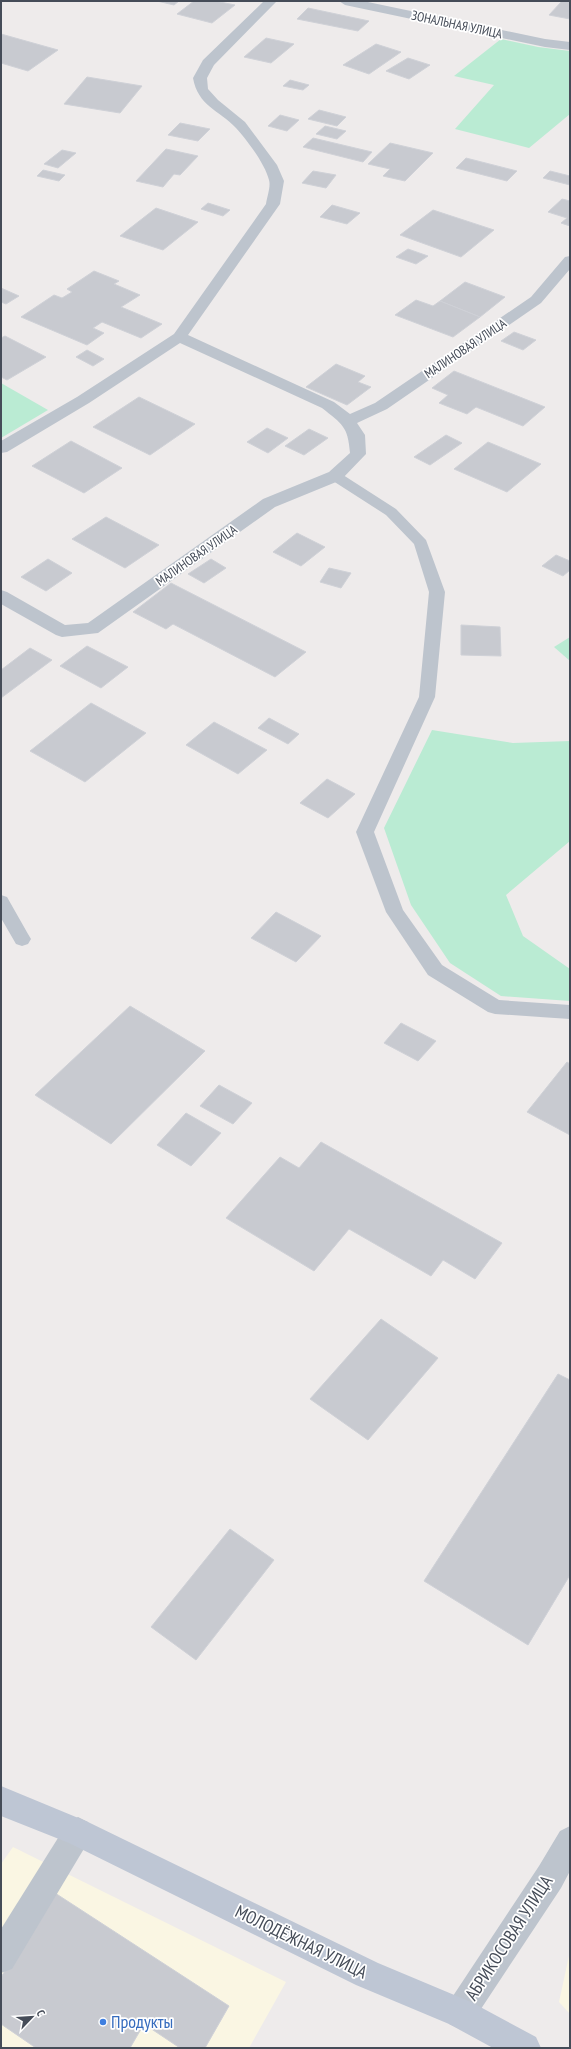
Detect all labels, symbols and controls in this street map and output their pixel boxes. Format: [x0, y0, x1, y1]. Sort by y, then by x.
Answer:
street label: ЗОНАЛЬНАЯ УЛИЦА [410, 7, 505, 43]
street label: МАЛИНОВАЯ УЛИЦА [421, 314, 510, 382]
street label: МАЛИНОВАЯ УЛИЦА [152, 521, 241, 590]
street label: АБРИКОСОВАЯ УЛИЦА [460, 1870, 558, 2005]
street label: МОЛОДЁЖНАЯ УЛИЦА [231, 1900, 371, 1984]
north arrow [12, 1997, 52, 2037]
text: С [34, 2008, 48, 2018]
place label: Продукты [111, 2010, 173, 2033]
marker: Продукты [98, 2017, 108, 2027]

